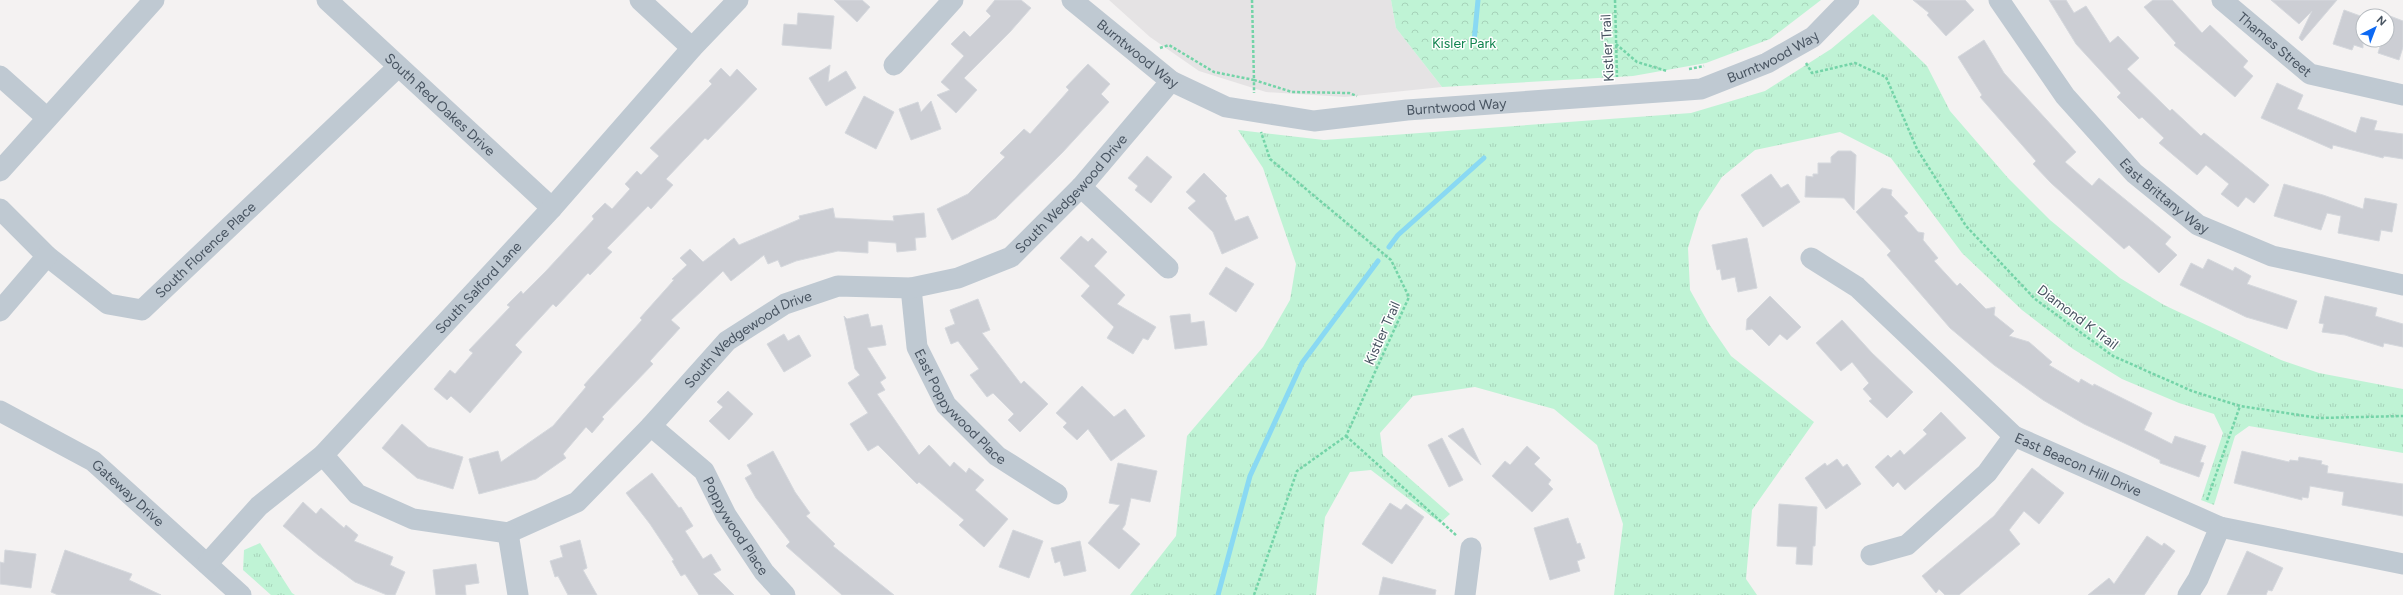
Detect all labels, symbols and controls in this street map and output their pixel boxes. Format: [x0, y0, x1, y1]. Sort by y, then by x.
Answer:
north arrow [2355, 8, 2395, 48]
street label: Thames Street [2234, 9, 2315, 81]
text: N [2374, 13, 2389, 29]
street label: Kistler Trail [1597, 14, 1618, 82]
street label: Burntwood Way [1093, 16, 1182, 92]
street label: Burntwood Way [1725, 27, 1823, 87]
park label: Kisler Park [1432, 35, 1496, 52]
street label: South Red Oakes Drive [381, 50, 499, 160]
street label: Burntwood Way [1406, 95, 1508, 119]
street label: South Wedgewood Drive [1012, 131, 1131, 257]
street label: East Brittany Way [2116, 155, 2212, 238]
street label: South Florence Place [152, 198, 260, 302]
street label: South Salford Lane [432, 238, 526, 338]
street label: Diamond K Trail [2034, 281, 2121, 353]
street label: South Wedgewood Drive [681, 287, 814, 392]
street label: Kistler Trail [1361, 299, 1404, 368]
street label: East Poppywood Place [910, 346, 1009, 469]
street label: East Beacon Hill Drive [2012, 429, 2144, 500]
street label: Gateway Drive [88, 456, 168, 530]
street label: Poppywood Place [699, 474, 772, 579]

